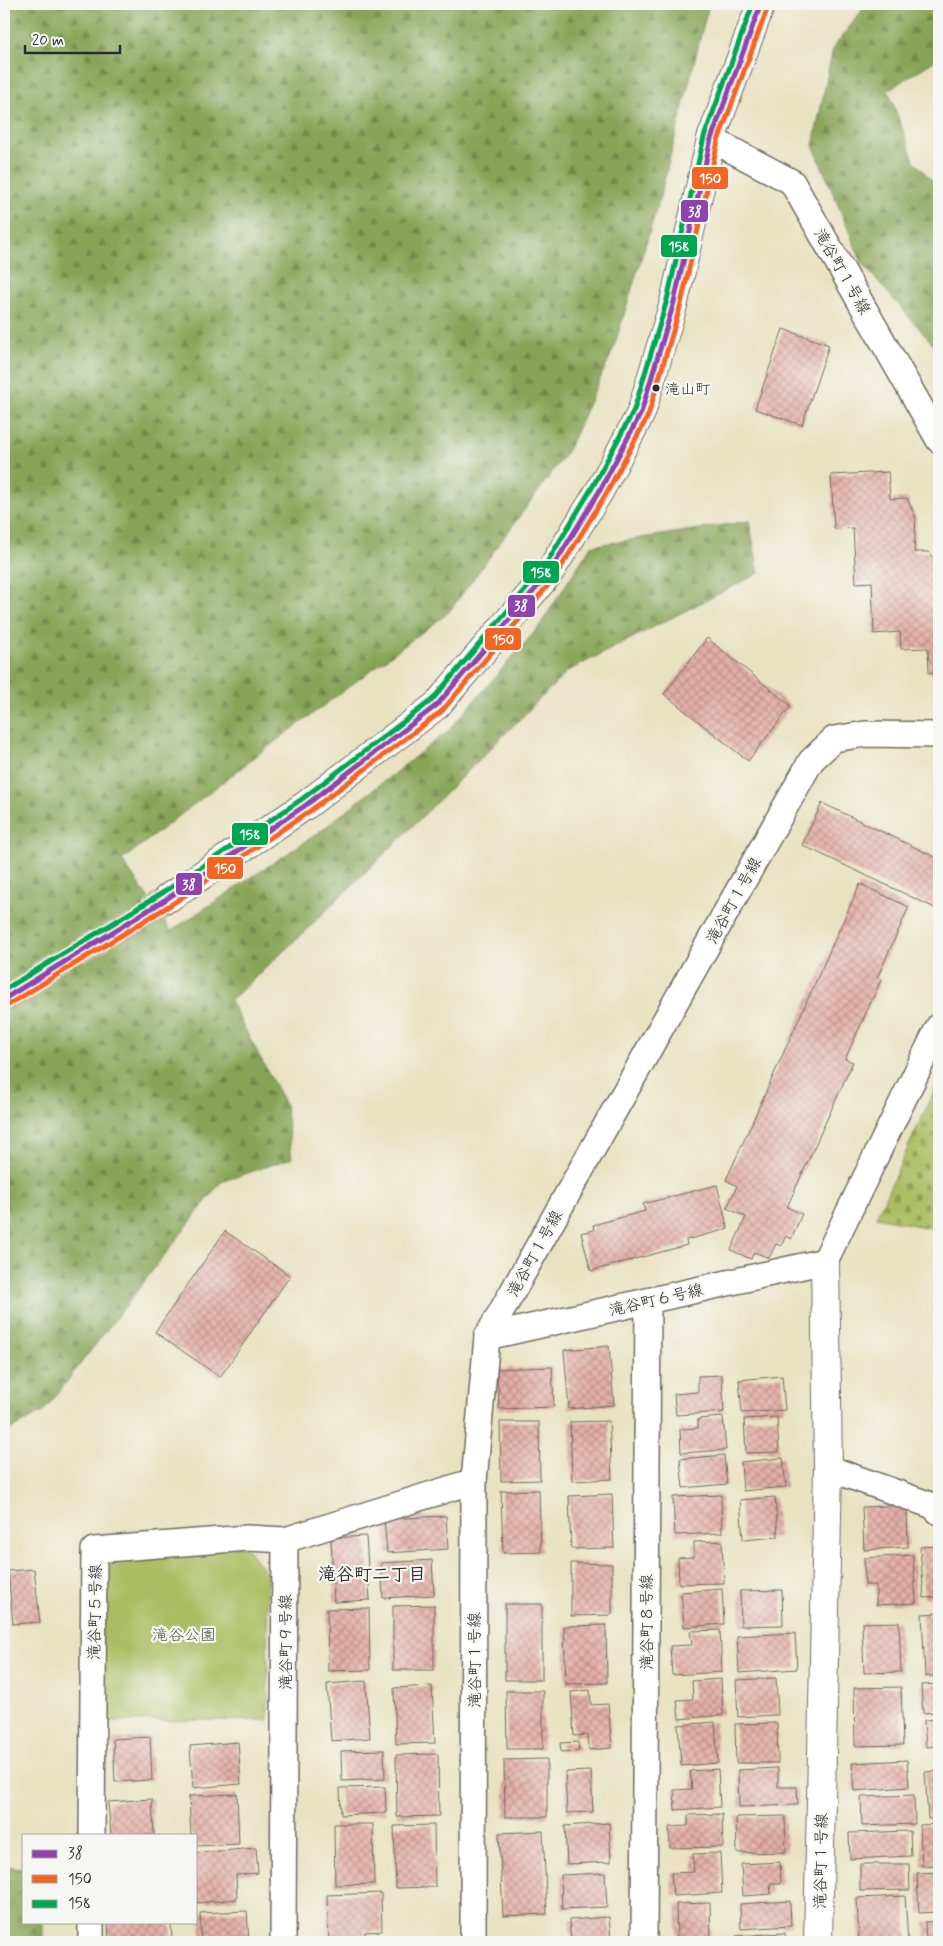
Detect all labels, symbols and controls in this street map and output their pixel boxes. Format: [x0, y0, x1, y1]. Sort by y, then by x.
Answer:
scale bar [25, 22, 120, 54]
text: 20 m [32, 31, 64, 51]
line badge: 150 [691, 166, 729, 190]
text: 150 [699, 170, 721, 188]
line badge: 38 [680, 199, 709, 223]
text: 38 [688, 203, 702, 221]
street label: 滝谷町１号線 [809, 225, 875, 319]
line badge: 158 [660, 234, 698, 258]
text: 158 [668, 238, 690, 256]
place label: 滝山町 [665, 380, 711, 400]
marker: 滝山町 [651, 383, 661, 393]
line badge: 158 [522, 560, 560, 584]
text: 158 [530, 564, 552, 582]
line badge: 38 [507, 594, 536, 618]
text: 38 [514, 597, 528, 615]
line badge: 150 [484, 627, 522, 651]
text: 150 [492, 631, 514, 649]
line badge: 158 [231, 822, 269, 846]
text: 158 [239, 826, 261, 844]
street label: 滝谷町１号線 [702, 854, 767, 948]
line badge: 150 [206, 856, 244, 880]
text: 150 [214, 860, 236, 878]
line badge: 38 [175, 872, 203, 896]
text: 38 [182, 876, 196, 894]
street label: 滝谷町１号線 [503, 1207, 568, 1301]
street label: 滝谷町６号線 [607, 1279, 705, 1321]
district label: 滝谷町二丁目 [318, 1563, 426, 1587]
street label: 滝谷町５号線 [84, 1564, 107, 1660]
street label: 滝谷町８号線 [637, 1574, 658, 1670]
street label: 滝谷町９号線 [276, 1594, 297, 1690]
street label: 滝谷町１号線 [465, 1612, 486, 1708]
park label: 滝谷公園 [152, 1625, 216, 1646]
street label: 滝谷町１号線 [810, 1813, 833, 1909]
legend [22, 1834, 198, 1924]
text: 38 [68, 1844, 83, 1864]
text: 150 [68, 1870, 92, 1890]
text: 158 [68, 1894, 91, 1914]

